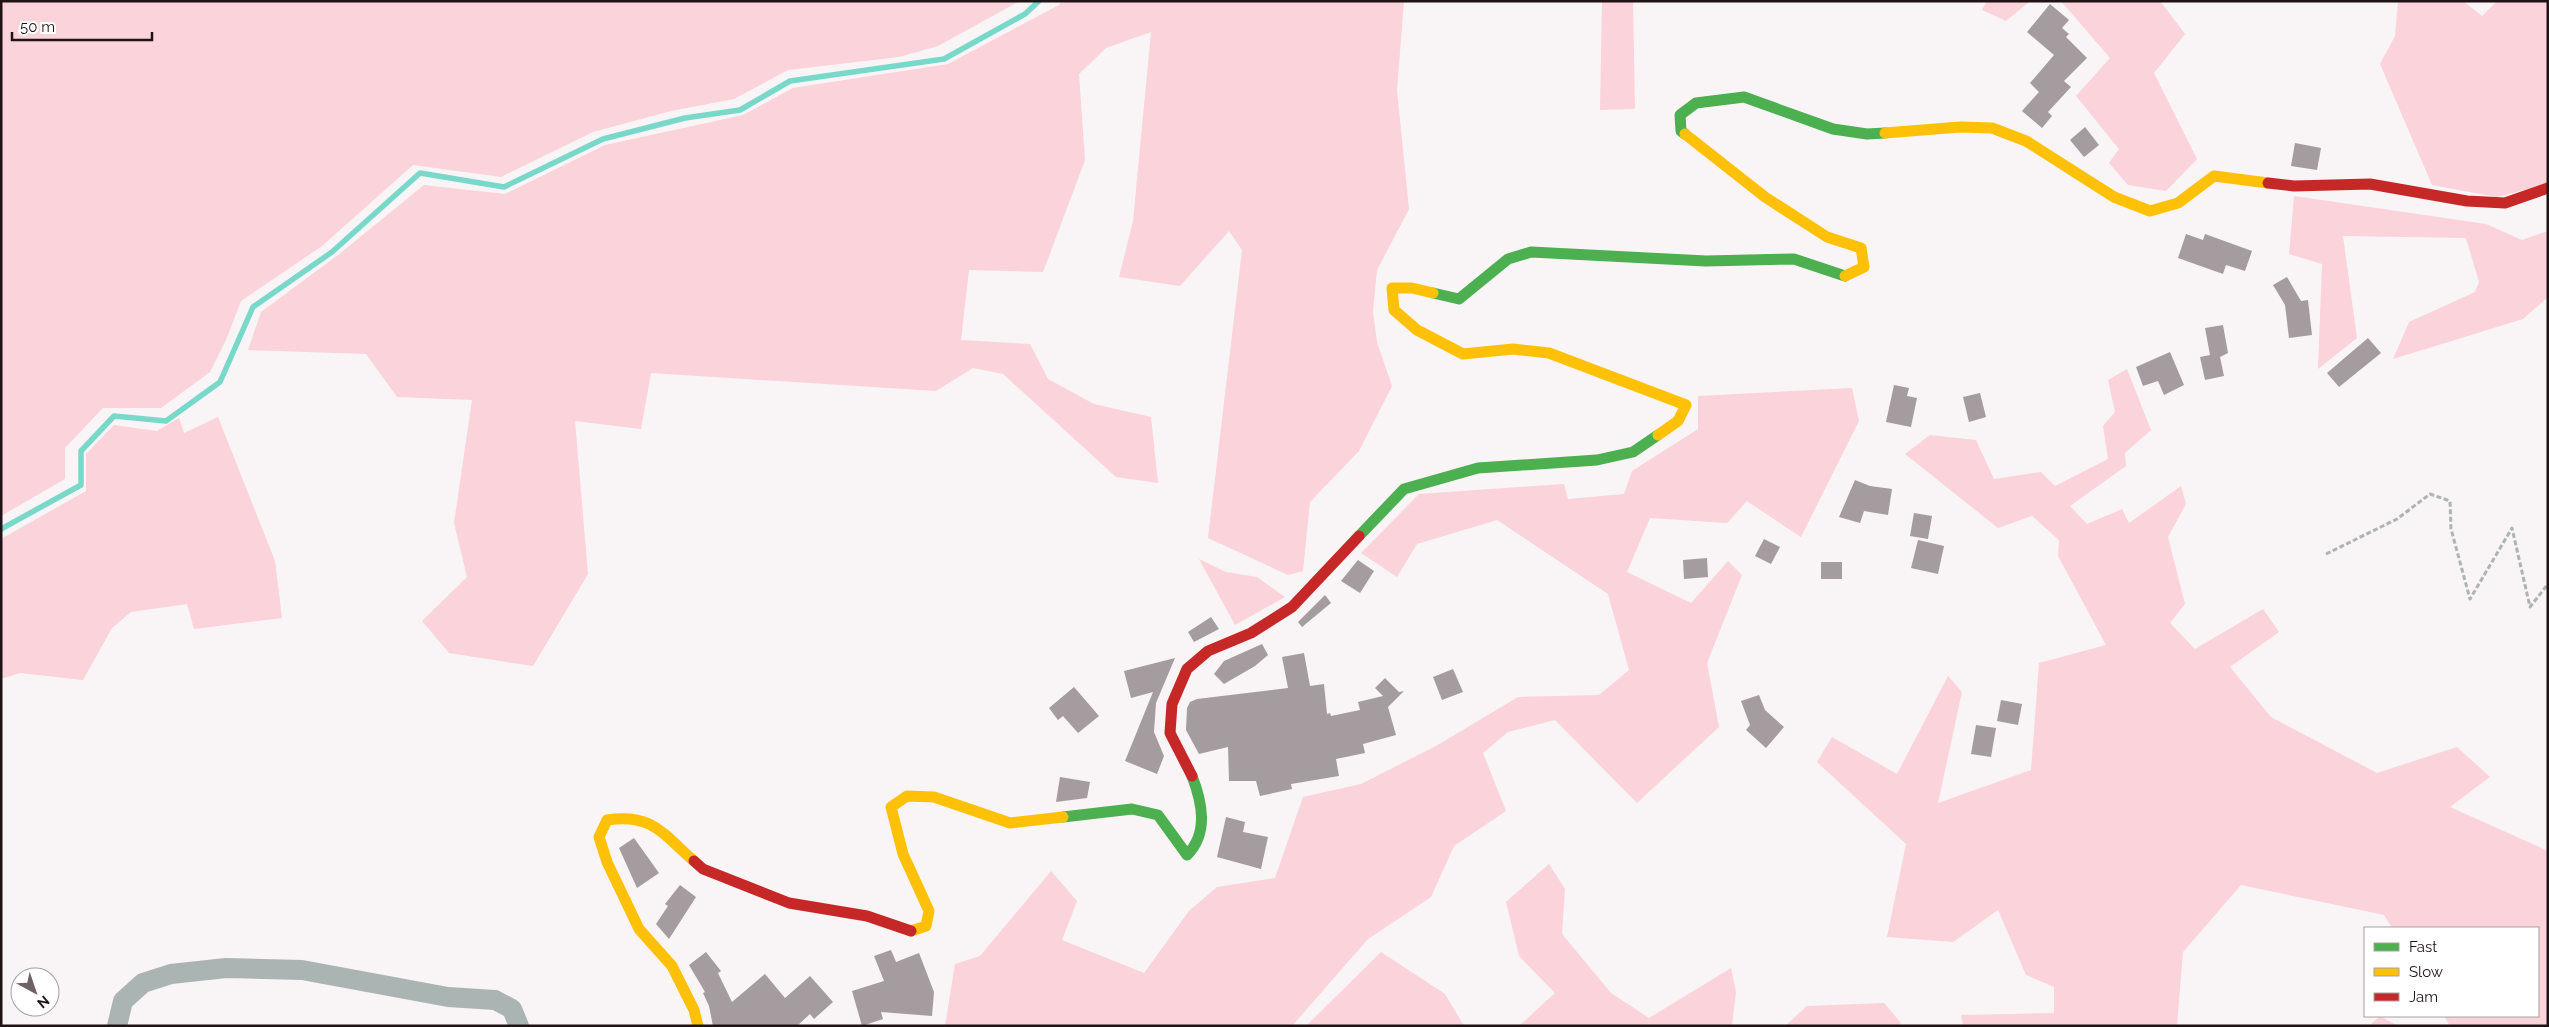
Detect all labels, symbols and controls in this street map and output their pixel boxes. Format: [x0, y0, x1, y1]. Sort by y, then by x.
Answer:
scale bar [12, 10, 152, 42]
text: 50 m [20, 18, 55, 36]
legend [2364, 927, 2539, 1017]
text: Fast [2409, 938, 2437, 956]
text: Slow [2409, 963, 2443, 981]
north arrow [10, 967, 60, 1017]
text: Jam [2409, 988, 2438, 1006]
text: N [34, 992, 53, 1012]

